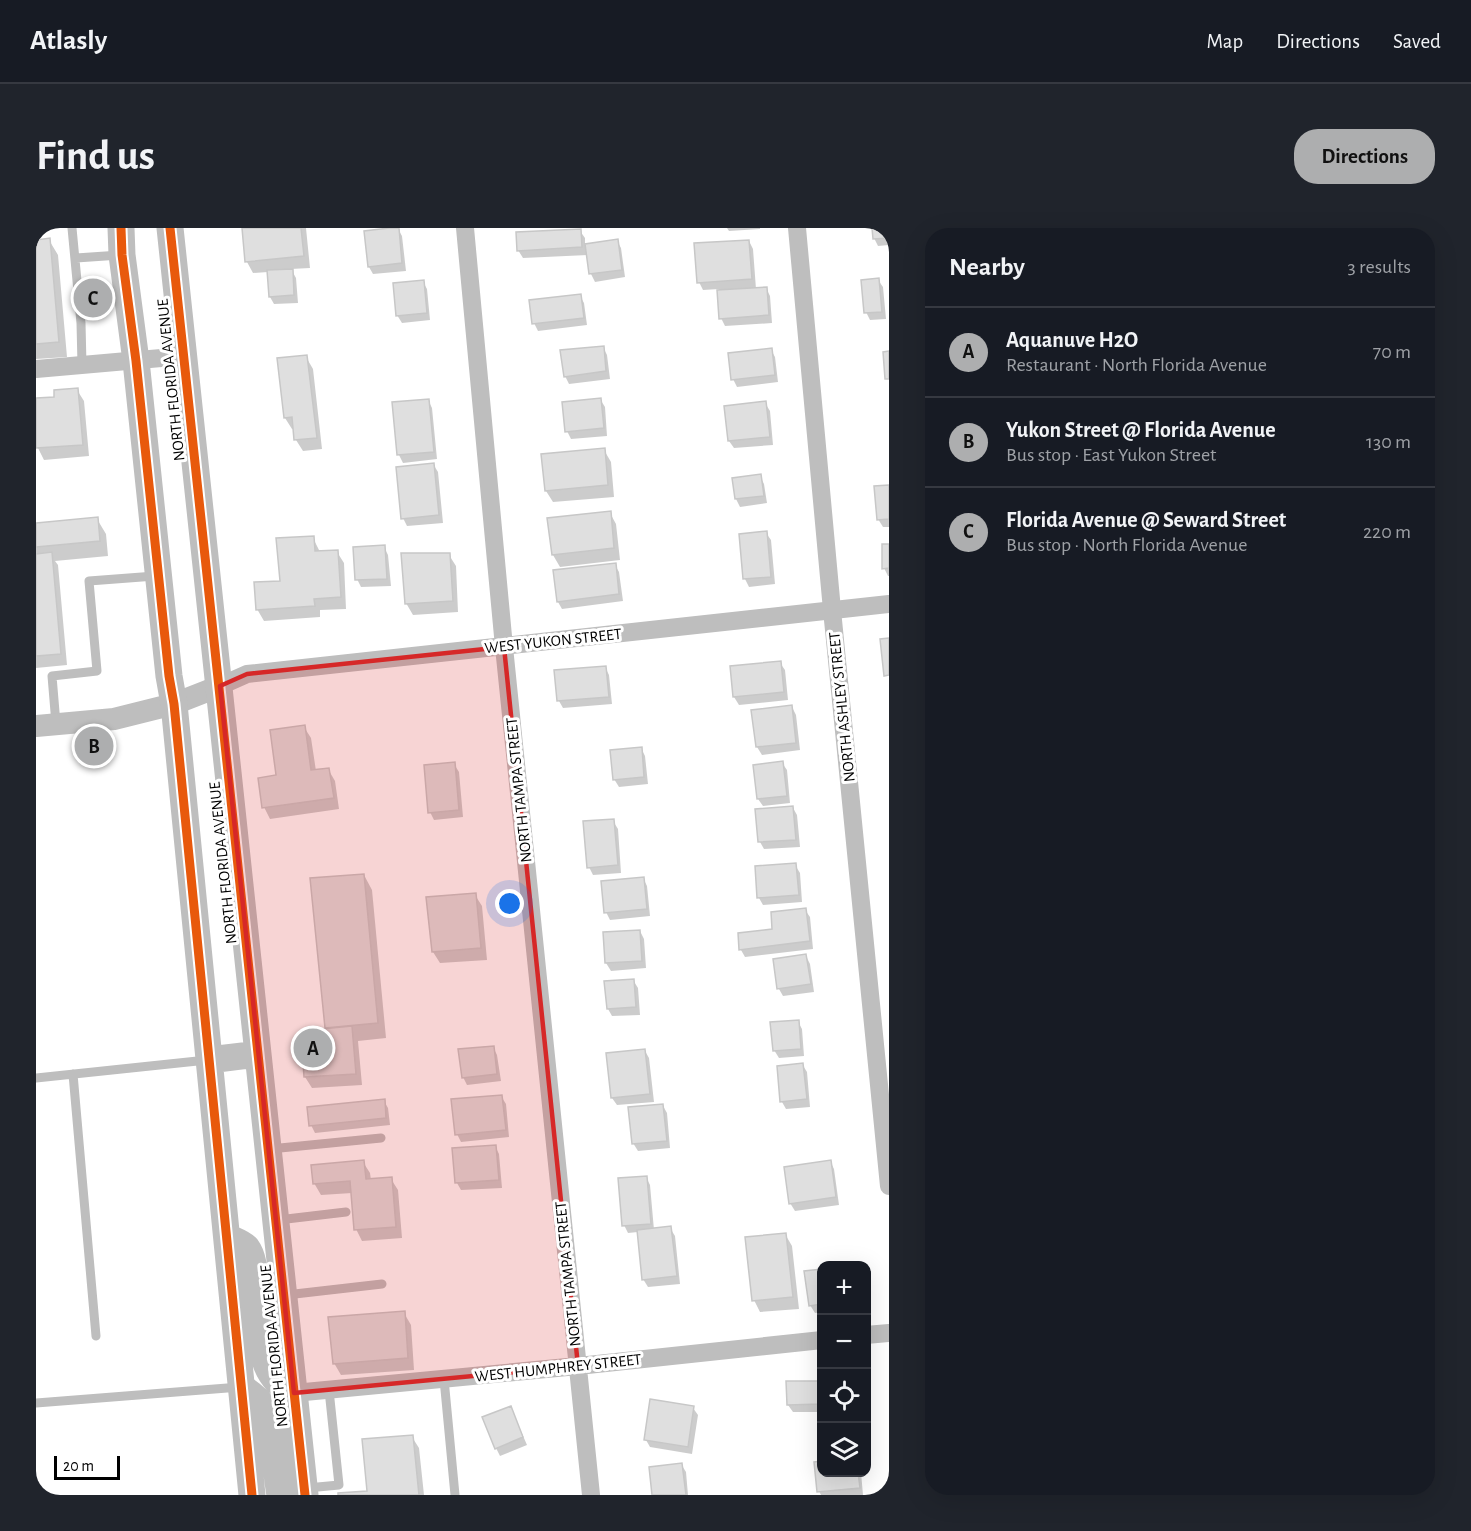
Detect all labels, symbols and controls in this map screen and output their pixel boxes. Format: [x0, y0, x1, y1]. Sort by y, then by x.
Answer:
text: Atlasly [30, 27, 107, 55]
text: Map [1207, 31, 1243, 52]
text: Directions [1276, 31, 1360, 52]
text: Saved [1393, 31, 1441, 52]
button: Directions [1294, 129, 1435, 184]
text: Find us [36, 135, 155, 177]
text: Nearby [949, 254, 1025, 280]
text: 3 results [1347, 257, 1411, 277]
pin: C [74, 276, 112, 320]
street label: NORTH FLORIDA AVENUE [154, 298, 187, 462]
text: Aquanuve H2O [1006, 329, 1138, 351]
text: A [963, 342, 975, 362]
text: 70 m [1373, 342, 1411, 362]
text: Restaurant · North Florida Avenue [1006, 355, 1267, 375]
text: Yukon Street @ Florida Avenue [1006, 419, 1276, 441]
text: B [963, 432, 974, 452]
text: 130 m [1366, 432, 1411, 452]
text: Bus stop · East Yukon Street [1006, 445, 1216, 465]
text: Florida Avenue @ Seward Street [1006, 509, 1286, 531]
text: C [963, 522, 974, 542]
text: 220 m [1363, 522, 1411, 542]
text: Bus stop · North Florida Avenue [1006, 535, 1247, 555]
street label: WEST YUKON STREET [484, 626, 622, 656]
street label: NORTH ASHLEY STREET [826, 631, 858, 783]
street label: NORTH TAMPA STREET [503, 716, 535, 863]
pin: B [74, 724, 114, 768]
street label: NORTH FLORIDA AVENUE [206, 781, 239, 945]
your location [495, 889, 524, 918]
pin: A [294, 1026, 332, 1070]
street label: NORTH TAMPA STREET [552, 1200, 584, 1347]
map controls [817, 1261, 871, 1477]
button: + [817, 1261, 871, 1315]
street label: NORTH FLORIDA AVENUE [257, 1264, 290, 1428]
button: − [817, 1315, 871, 1369]
street label: WEST HUMPHREY STREET [474, 1351, 642, 1385]
button: locate [817, 1369, 871, 1423]
button: layers [817, 1423, 871, 1477]
scale bar [54, 1453, 120, 1480]
text: 20 m [63, 1458, 94, 1474]

